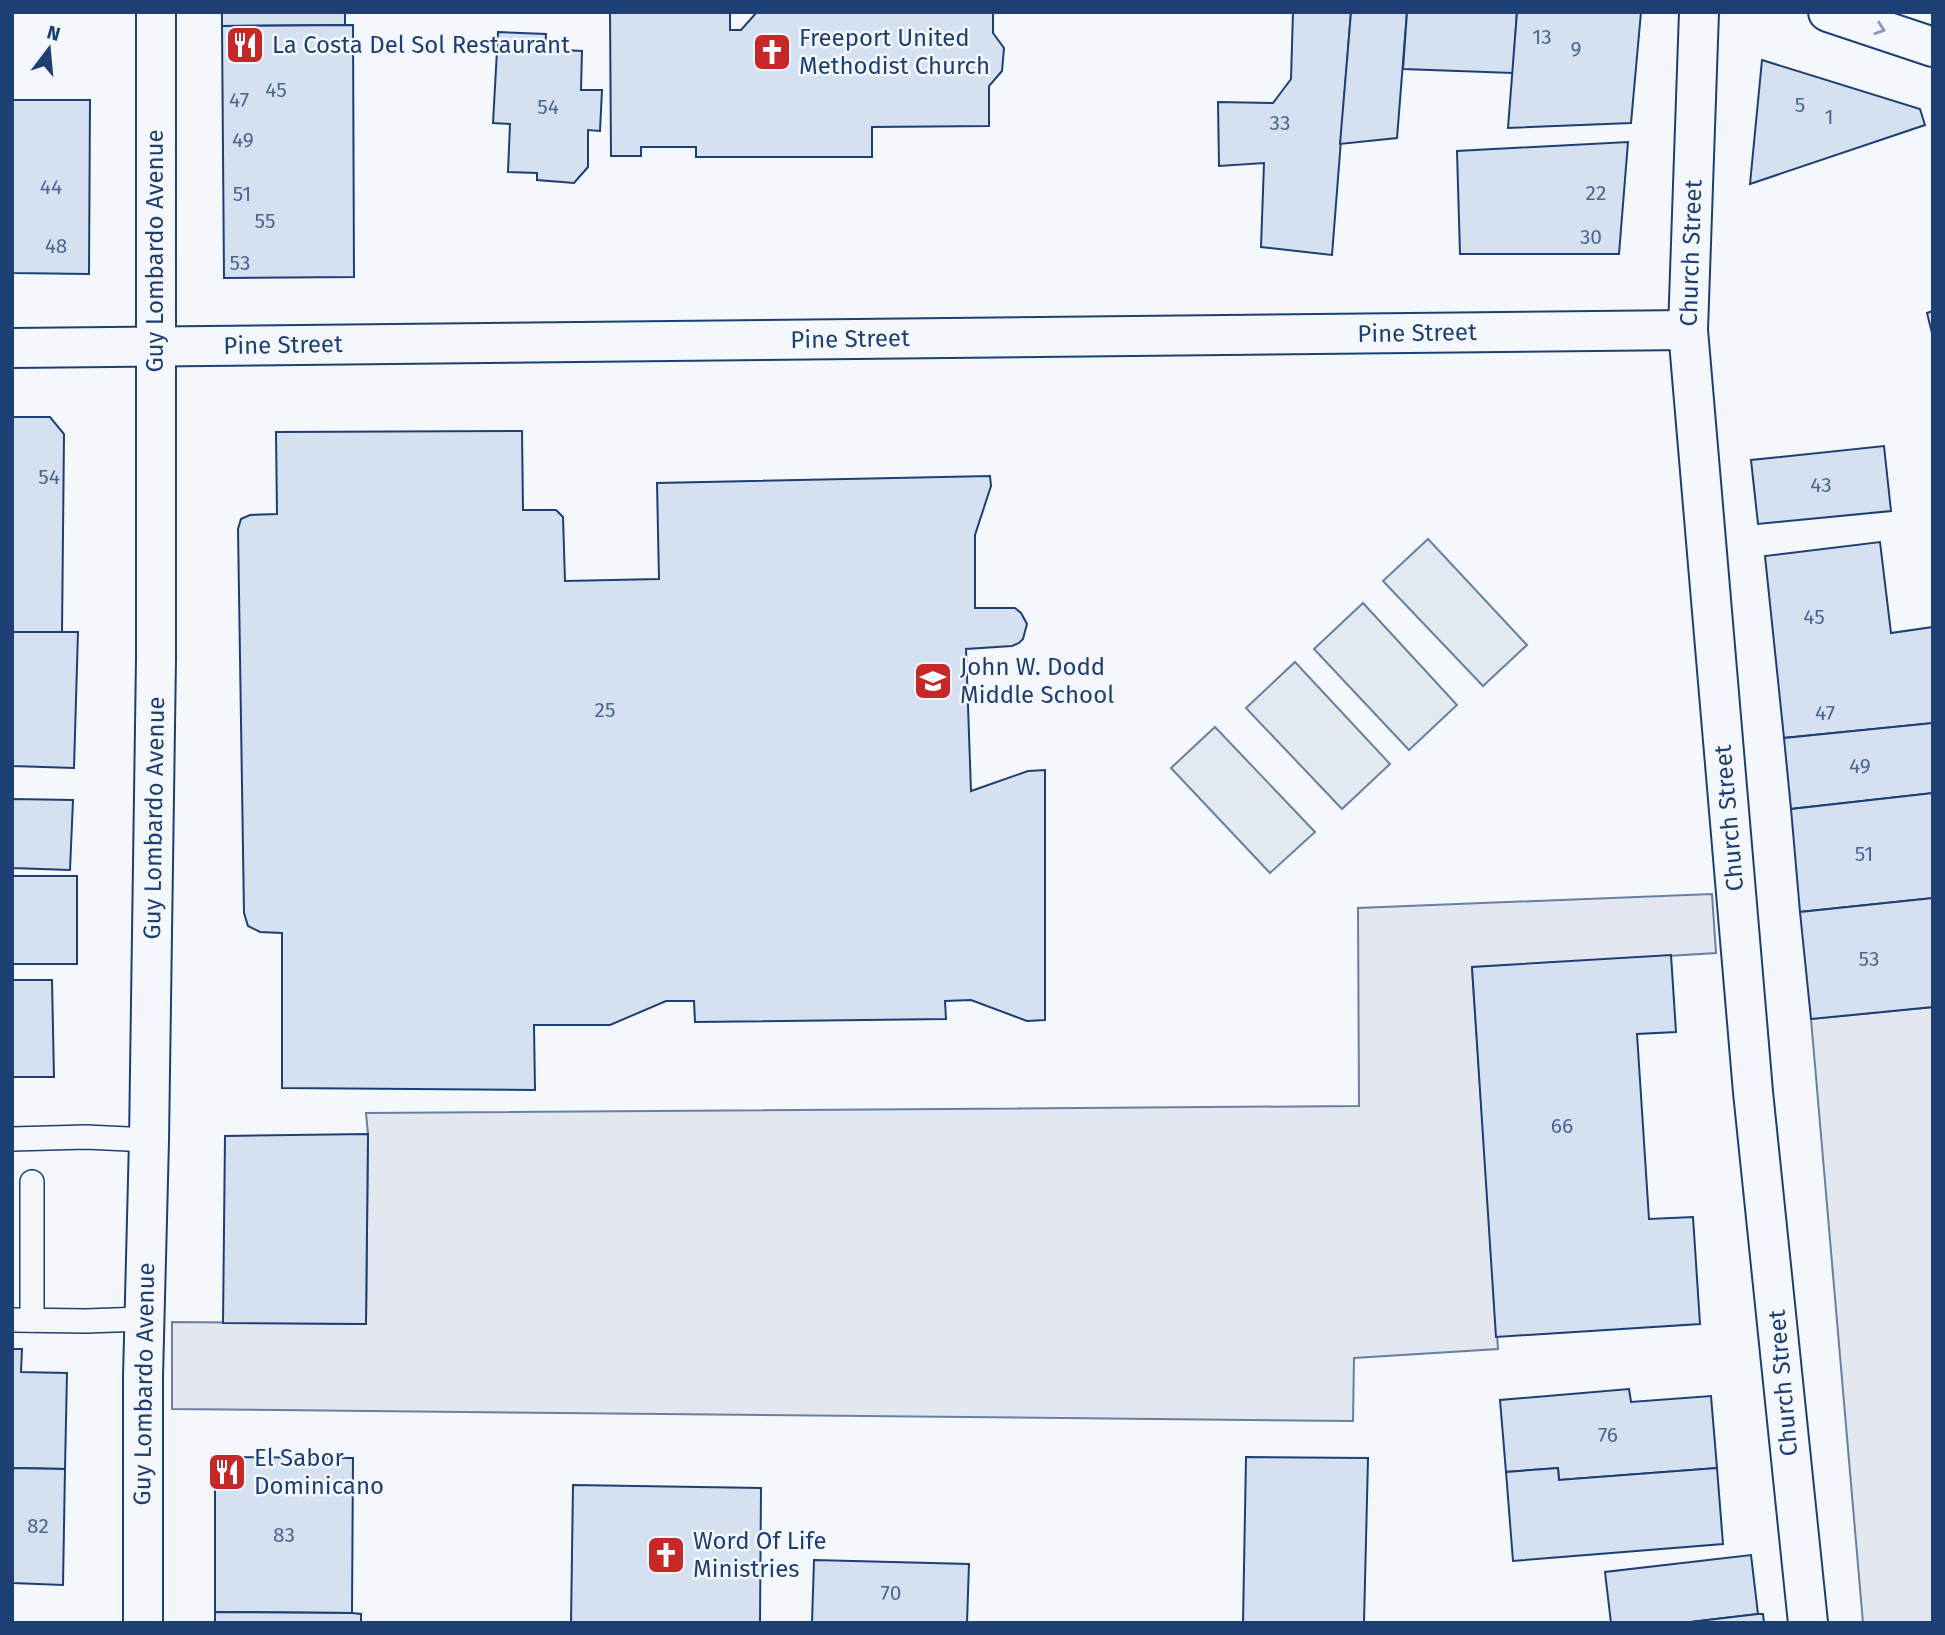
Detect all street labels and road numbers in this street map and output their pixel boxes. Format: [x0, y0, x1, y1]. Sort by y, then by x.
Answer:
street label: Guy Lombardo Avenue [141, 129, 169, 373]
street label: Church Street [1674, 179, 1708, 327]
street label: Pine Street [1357, 318, 1477, 348]
street label: Pine Street [790, 324, 910, 354]
street label: Pine Street [223, 330, 343, 360]
street label: Guy Lombardo Avenue [138, 696, 170, 940]
street label: Church Street [1709, 743, 1749, 892]
street label: Guy Lombardo Avenue [128, 1262, 160, 1506]
street label: Church Street [1763, 1308, 1803, 1457]

